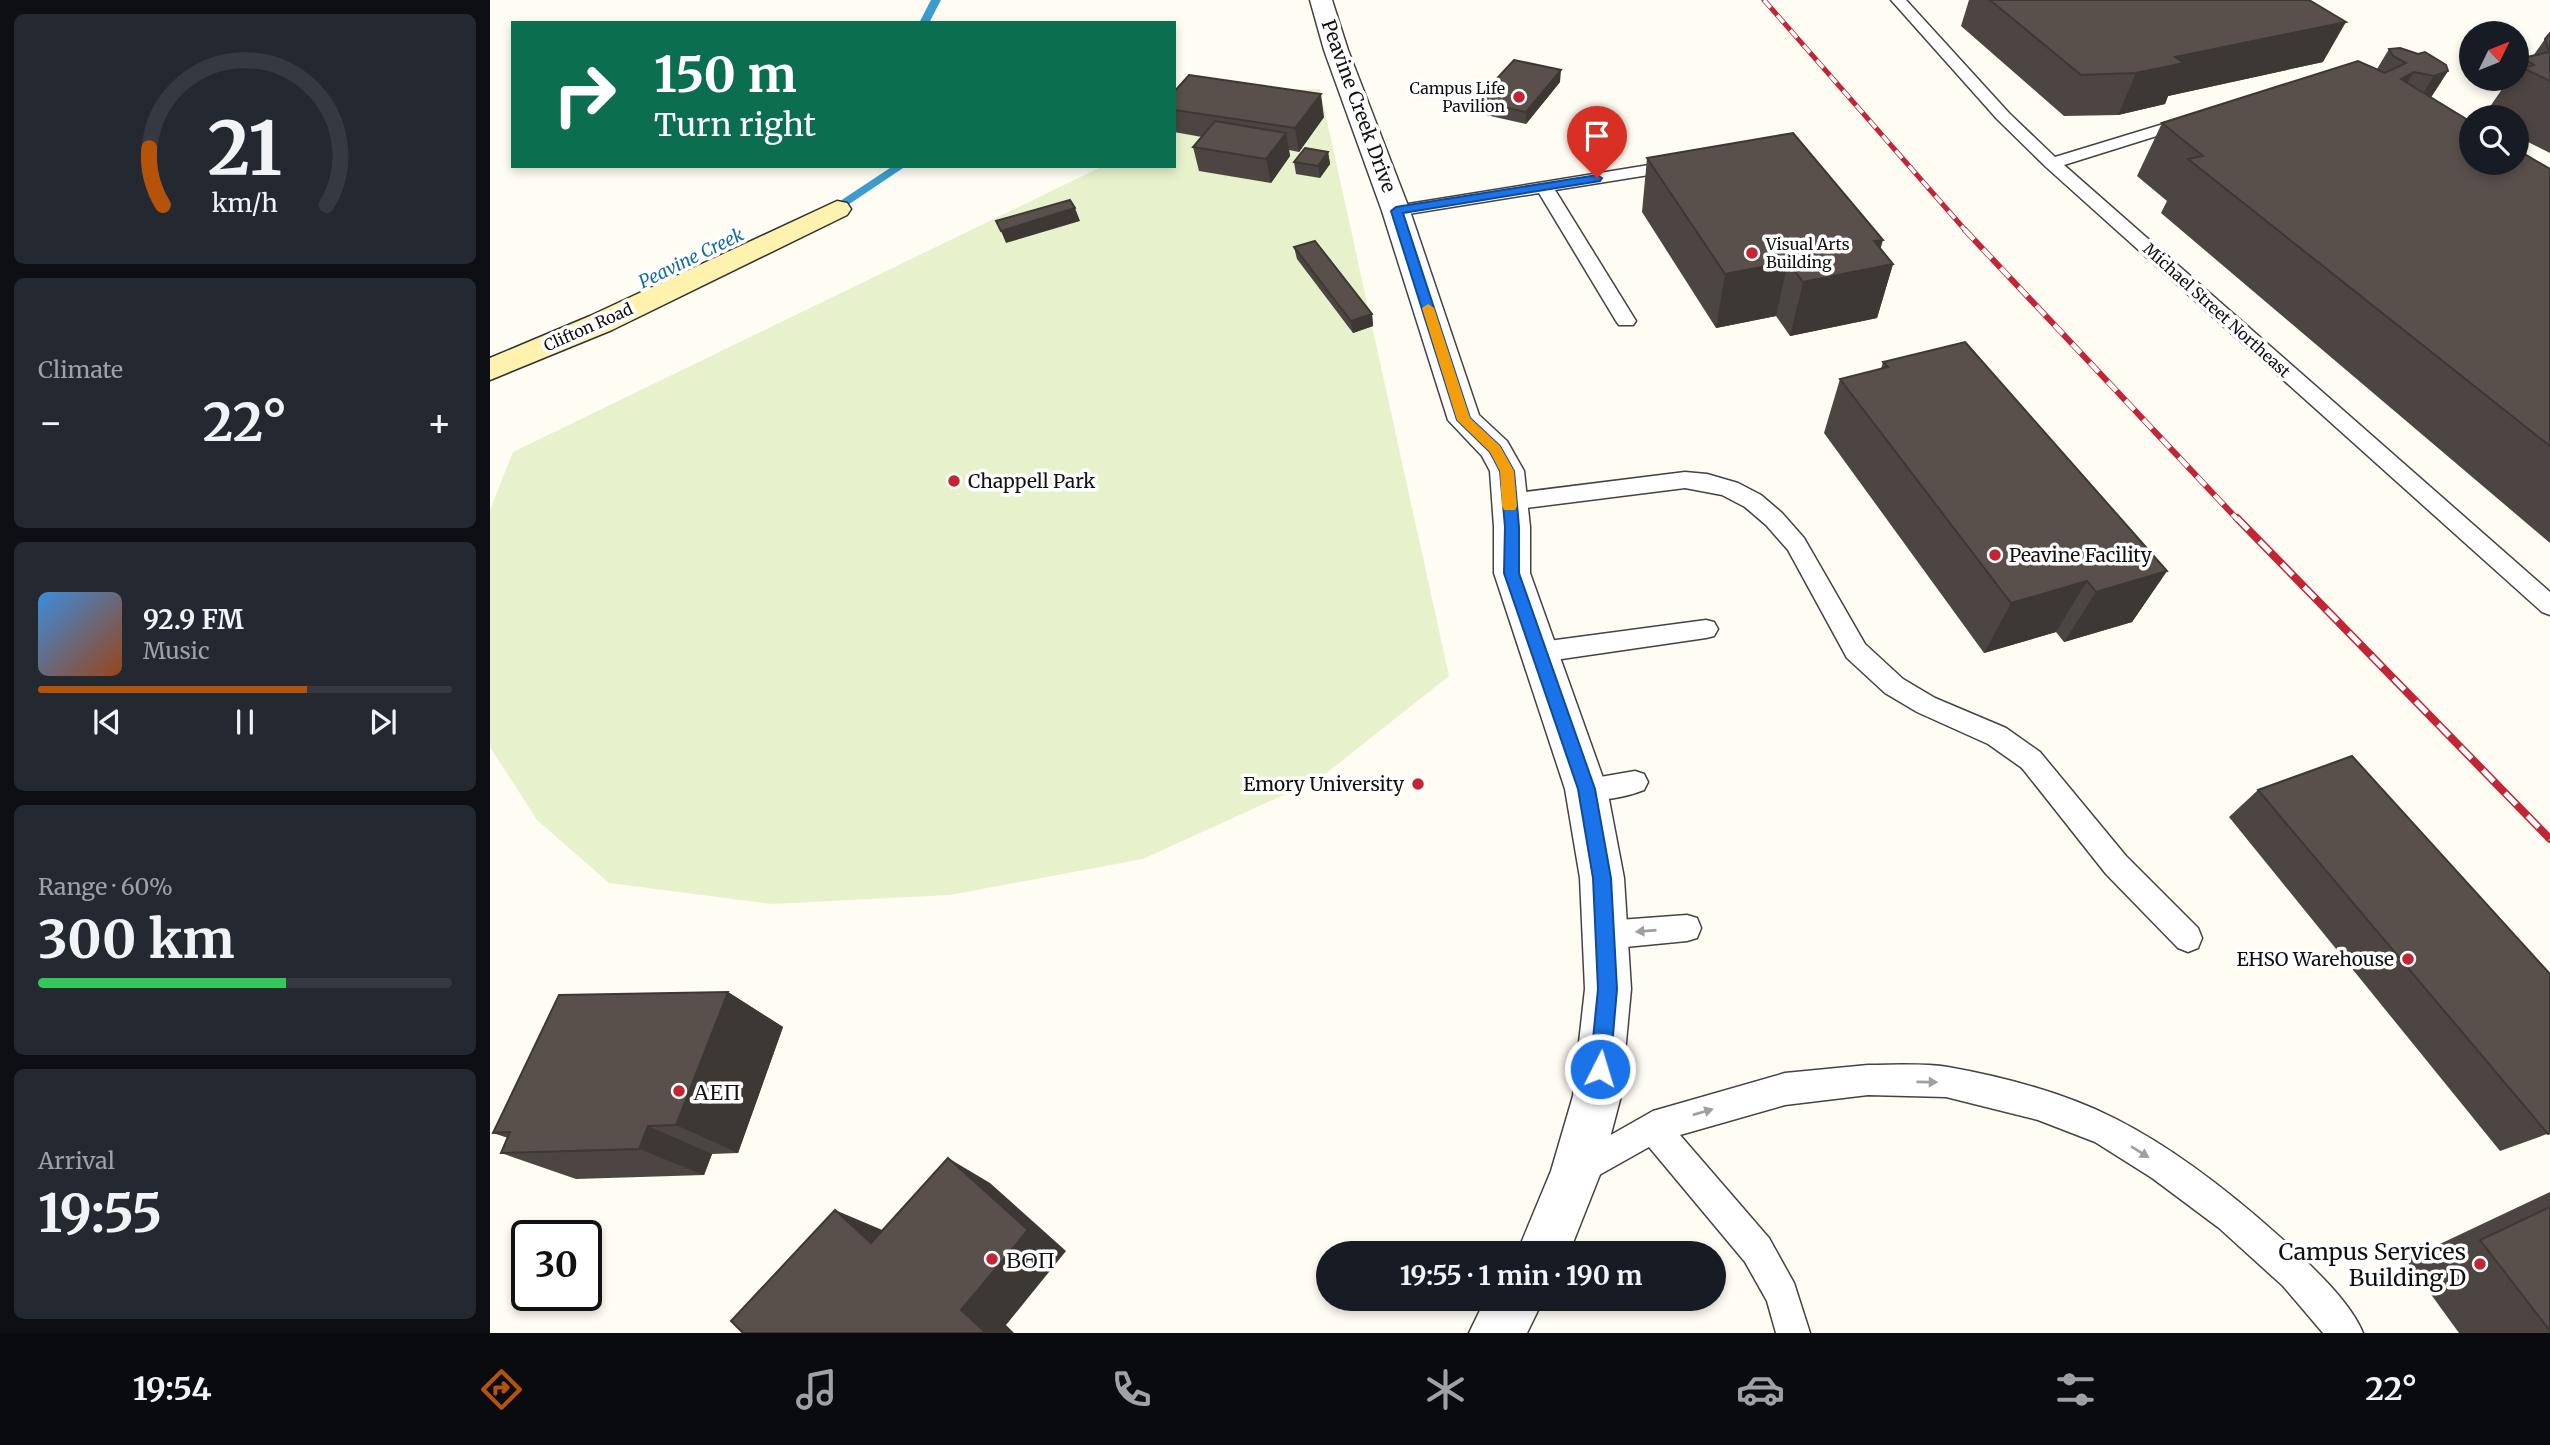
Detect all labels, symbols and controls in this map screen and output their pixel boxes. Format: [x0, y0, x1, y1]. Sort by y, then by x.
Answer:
street label: Peavine Creek Drive [1317, 16, 1401, 196]
north arrow [2459, 21, 2529, 91]
map controls [2459, 21, 2529, 175]
text: 150 m [654, 44, 797, 105]
icon: right [539, 49, 630, 140]
place label: Campus Life Pavilion [1410, 78, 1505, 116]
marker: Campus Life Pavilion [1511, 89, 1527, 105]
text: 21 [208, 103, 282, 195]
text: Turn right [654, 105, 816, 145]
button: search [2459, 105, 2529, 175]
pin [1567, 106, 1627, 178]
icon: arrive [1578, 117, 1616, 155]
text: km/h [212, 187, 278, 219]
water label: Peavine Creek [635, 223, 747, 293]
place label: Visual Arts Building [1765, 234, 1850, 272]
street label: Michael Street Northeast [2139, 239, 2295, 382]
marker: Visual Arts Building [1744, 245, 1760, 261]
street label: Clifton Road [540, 298, 636, 355]
text: Climate [38, 355, 123, 384]
text: 22° [203, 390, 287, 455]
text: − [38, 399, 63, 446]
text: + [427, 399, 452, 446]
place label: Chappell Park [968, 469, 1095, 493]
marker: Chappell Park [946, 473, 962, 489]
place label: Peavine Facility [2009, 543, 2152, 567]
marker: Peavine Facility [1987, 547, 2003, 563]
text: 92.9 FM [143, 603, 244, 636]
text: Music [143, 636, 210, 665]
icon: previous [88, 703, 126, 741]
icon: pause [226, 703, 264, 741]
icon: next [364, 703, 402, 741]
place label: Emory University [1243, 772, 1404, 796]
marker: Emory University [1410, 776, 1426, 792]
text: Range · 60% [38, 872, 173, 901]
text: 300 km [38, 907, 235, 972]
one-way arrow [1635, 926, 1657, 937]
place label: EHSO Warehouse [2236, 947, 2394, 971]
marker: EHSO Warehouse [2400, 951, 2416, 967]
position arrow [1563, 1032, 1637, 1106]
one-way arrow [1916, 1076, 1938, 1087]
place label: ΑΕΠ [693, 1077, 740, 1106]
marker: ΑΕΠ [671, 1083, 687, 1099]
one-way arrow [1693, 1107, 1714, 1117]
text: Arrival [38, 1146, 115, 1175]
one-way arrow [2130, 1146, 2150, 1159]
text: 19:55 [38, 1181, 162, 1246]
speed limit sign: 30 [511, 1220, 602, 1311]
place label: Campus Services Building D [2279, 1237, 2466, 1292]
place label: ΒΘΠ [1006, 1245, 1055, 1274]
marker: ΒΘΠ [984, 1251, 1000, 1267]
marker: Campus Services Building D [2472, 1256, 2488, 1272]
text: 19:55 · 1 min · 190 m [1400, 1259, 1642, 1292]
icon: directions [477, 1365, 526, 1414]
icon: music [792, 1365, 841, 1414]
icon: phone [1107, 1365, 1156, 1414]
icon: climate [1421, 1365, 1470, 1414]
icon: car [1736, 1365, 1785, 1414]
icon: filters [2051, 1365, 2100, 1414]
text: 19:54 [133, 1369, 212, 1409]
text: 22° [2365, 1369, 2417, 1409]

